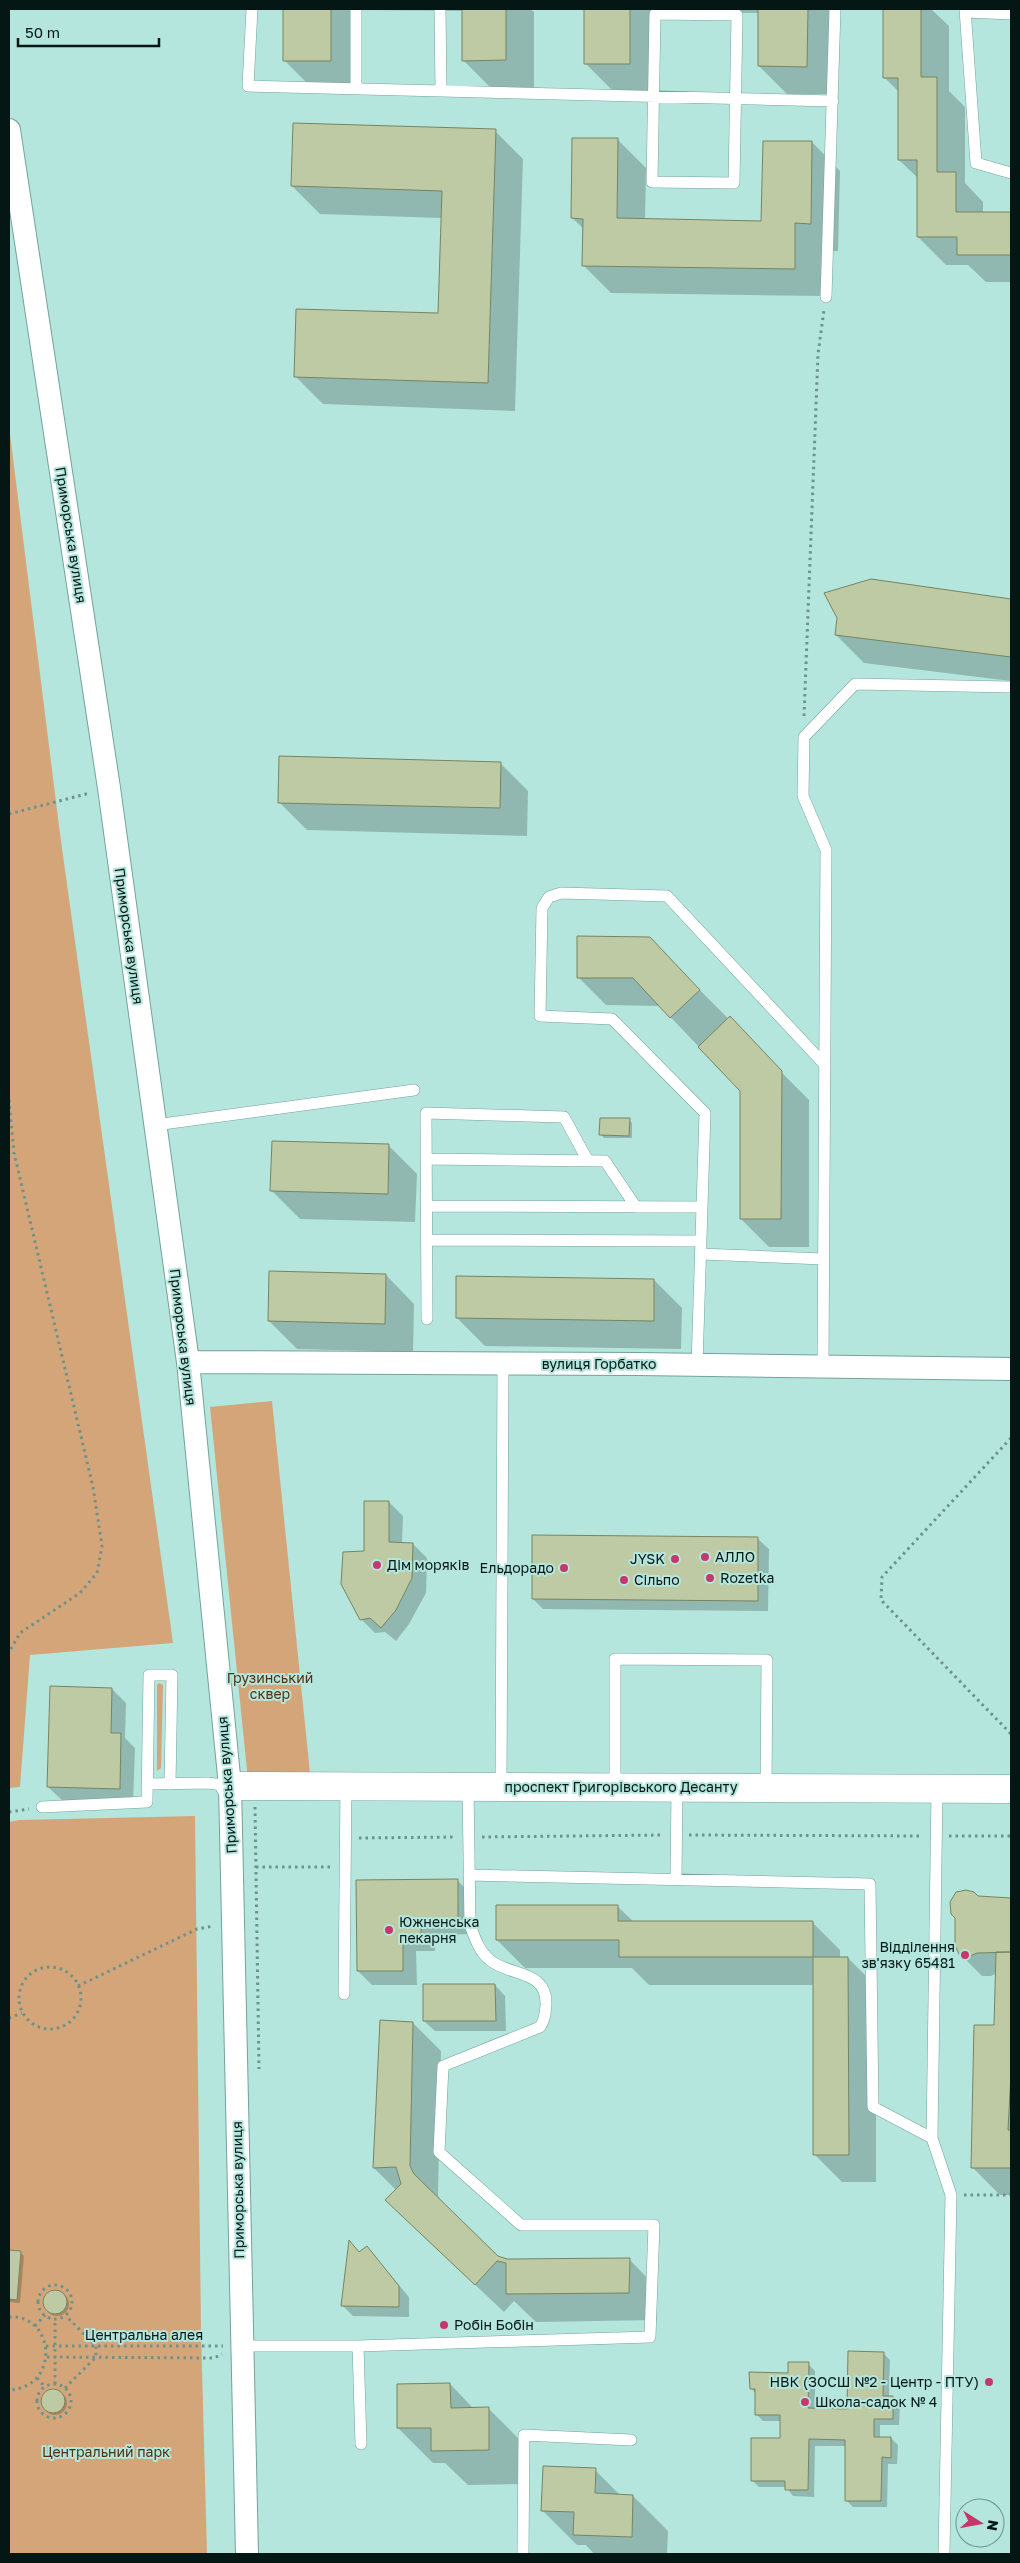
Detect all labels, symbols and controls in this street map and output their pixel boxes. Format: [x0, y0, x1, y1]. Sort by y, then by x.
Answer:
scale bar [18, 15, 159, 47]
text: 50 m [25, 23, 60, 41]
street label: Приморська вулиця [52, 466, 91, 604]
street label: Приморська вулиця [111, 867, 147, 1005]
street label: Приморська вулиця [167, 1268, 200, 1406]
street label: вулиця Горбатко [542, 1355, 656, 1372]
place label: АЛЛО [715, 1548, 755, 1565]
place label: JYSK [630, 1550, 665, 1567]
marker: АЛЛО [699, 1551, 711, 1563]
marker: JYSK [669, 1553, 681, 1565]
place label: Дім моряків [387, 1556, 469, 1573]
marker: Дім моряків [371, 1559, 383, 1571]
place label: Ельдорадо [480, 1559, 554, 1576]
marker: Ельдорадо [558, 1562, 570, 1574]
place label: Rozetka [720, 1569, 774, 1586]
place label: Сільпо [634, 1571, 680, 1588]
marker: Rozetka [704, 1572, 716, 1584]
marker: Сільпо [618, 1574, 630, 1586]
park label: Грузинський сквер [227, 1669, 313, 1702]
street label: Приморська вулиця [213, 1716, 240, 1854]
street label: проспект Григорівського Десанту [504, 1778, 738, 1795]
place label: Южненська пекарня [399, 1913, 479, 1946]
marker: Южненська пекарня [383, 1924, 395, 1936]
place label: Відділення зв'язку 65481 [861, 1938, 955, 1971]
marker: Відділення зв'язку 65481 [959, 1949, 971, 1961]
street label: Приморська вулиця [228, 2121, 247, 2259]
place label: Робін Бобін [454, 2316, 534, 2333]
marker: Робін Бобін [438, 2319, 450, 2331]
street label: Центральна алея [85, 2326, 203, 2343]
place label: НВК (ЗОСШ №2 - Центр - ПТУ) [769, 2373, 979, 2390]
marker: НВК (ЗОСШ №2 - Центр - ПТУ) [983, 2376, 995, 2388]
place label: Школа-садок № 4 [815, 2393, 937, 2410]
marker: Школа-садок № 4 [799, 2396, 811, 2408]
park label: Центральний парк [42, 2443, 170, 2460]
north arrow [955, 2498, 1005, 2548]
text: N [984, 2519, 1003, 2532]

